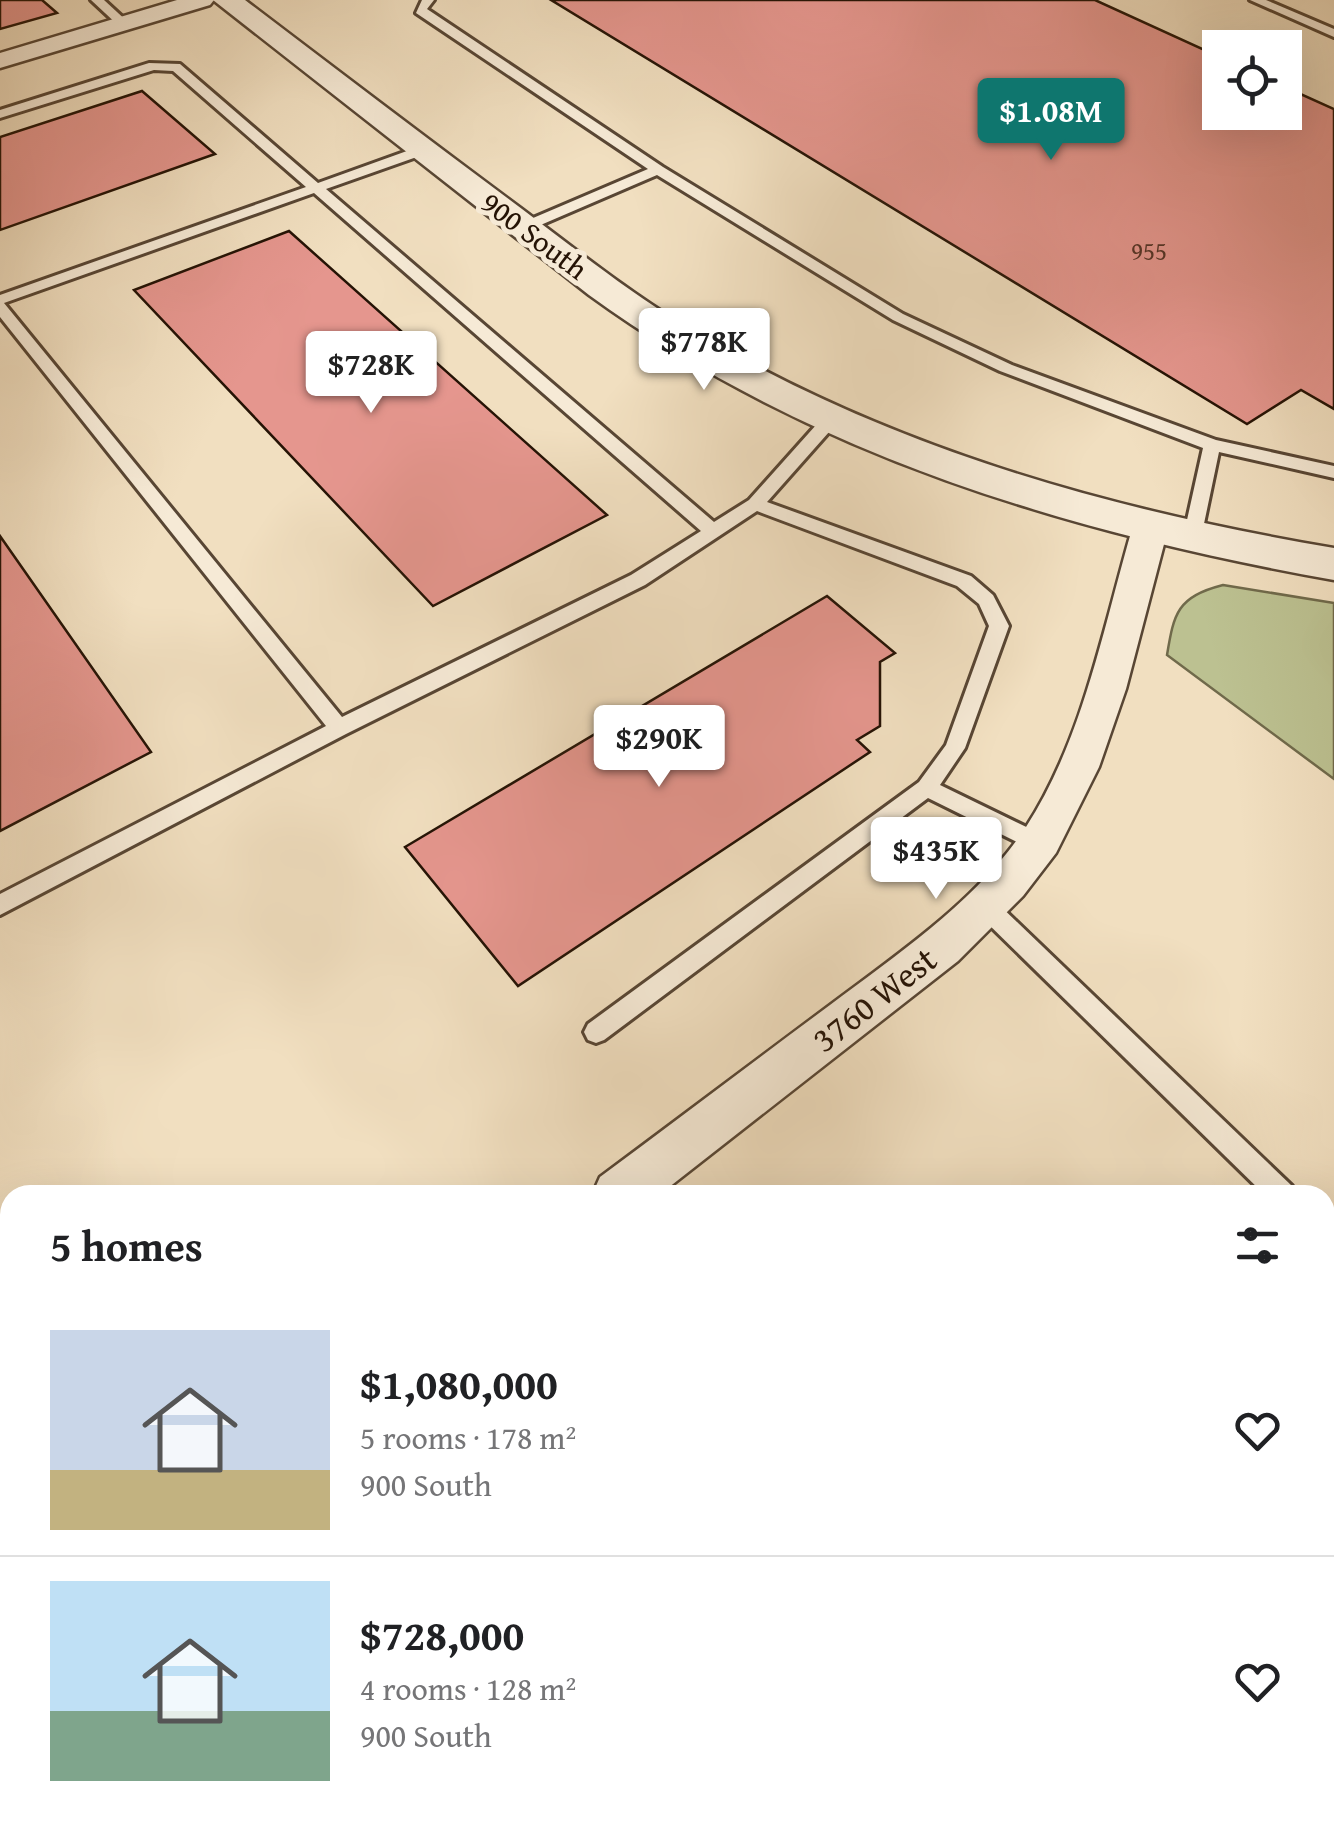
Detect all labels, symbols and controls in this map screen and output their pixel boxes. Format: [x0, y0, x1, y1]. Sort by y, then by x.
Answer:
map controls [1202, 30, 1302, 130]
button: locate [1202, 30, 1302, 130]
pin: $1.08M [970, 78, 1132, 163]
text: $1.08M [1000, 87, 1102, 134]
street label: 900 South [472, 180, 598, 290]
house number: 955 [1131, 233, 1167, 269]
pin: $778K [634, 308, 774, 393]
text: $778K [661, 317, 747, 364]
pin: $728K [301, 331, 441, 416]
text: $728K [328, 340, 414, 387]
pin: $290K [589, 705, 729, 790]
text: $290K [616, 714, 702, 761]
pin: $435K [866, 817, 1006, 902]
text: $435K [893, 826, 979, 873]
street label: 3760 West [801, 934, 947, 1064]
text: 5 homes [50, 1215, 203, 1276]
icon: filters [1230, 1218, 1285, 1273]
text: $1,080,000 [360, 1353, 558, 1414]
icon: home [130, 1370, 250, 1490]
icon: heart [1230, 1403, 1285, 1458]
text: 5 rooms · 178 m² [360, 1414, 576, 1461]
text: 900 South [360, 1461, 492, 1508]
text: $728,000 [360, 1604, 524, 1665]
icon: home [130, 1621, 250, 1741]
icon: heart [1230, 1654, 1285, 1709]
text: 4 rooms · 128 m² [360, 1665, 576, 1712]
text: 900 South [360, 1712, 492, 1759]

